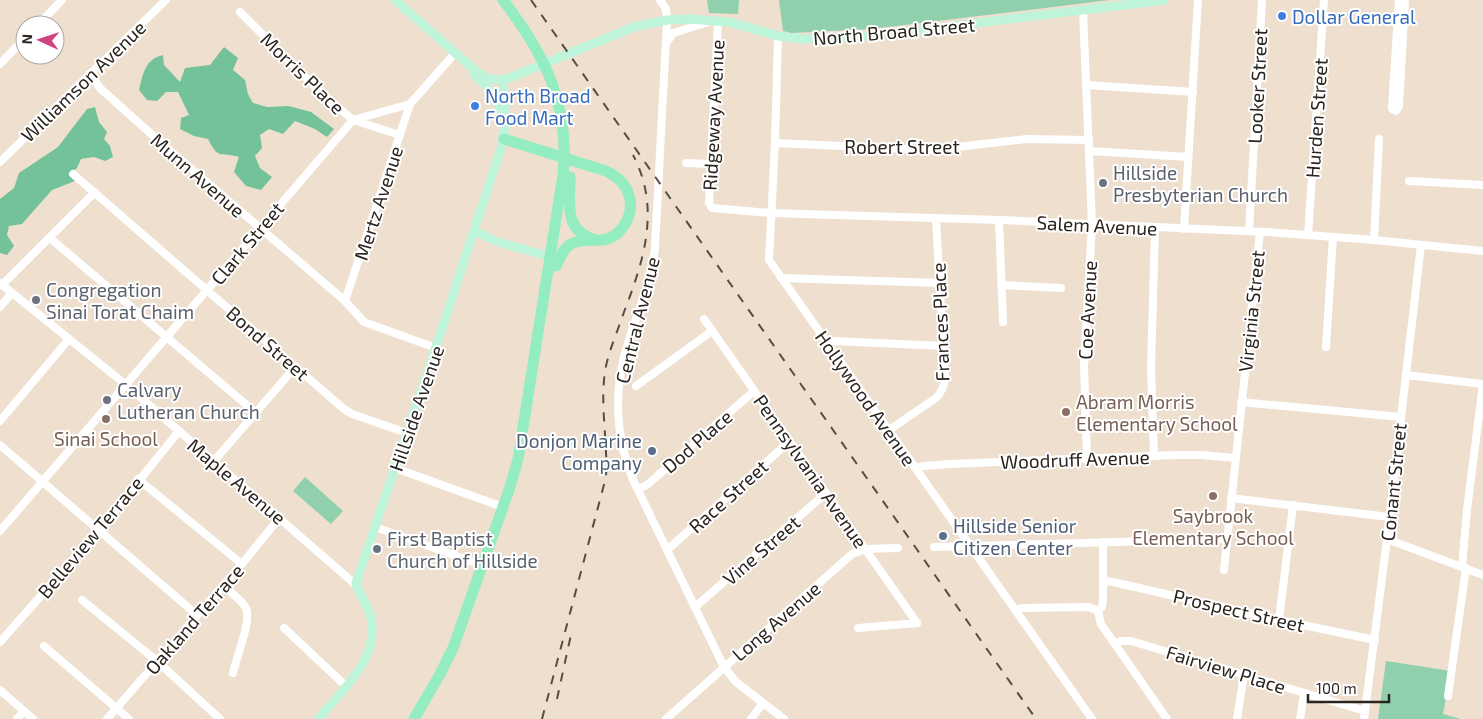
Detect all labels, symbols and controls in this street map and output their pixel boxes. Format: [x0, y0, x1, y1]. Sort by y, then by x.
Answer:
place label: Dollar General [1292, 5, 1416, 28]
marker: Dollar General [1276, 10, 1288, 22]
street label: North Broad Street [812, 12, 976, 50]
north arrow [15, 15, 65, 65]
street label: Williamson Avenue [16, 16, 150, 146]
street label: Morris Place [256, 27, 350, 119]
street label: Looker Street [1243, 28, 1271, 144]
text: N [18, 34, 35, 45]
street label: Ridgeway Avenue [698, 39, 728, 191]
street label: Hurden Street [1300, 57, 1332, 179]
place label: North Broad Food Mart [485, 84, 591, 129]
marker: North Broad Food Mart [469, 100, 481, 112]
street label: Munn Avenue [146, 128, 250, 222]
street label: Robert Street [844, 135, 960, 158]
street label: Mertz Avenue [349, 143, 407, 263]
place label: Hillside Presbyterian Church [1113, 161, 1288, 206]
marker: Hillside Presbyterian Church [1097, 177, 1109, 189]
street label: Clark Street [206, 197, 288, 289]
street label: Salem Avenue [1036, 210, 1158, 240]
street label: Virginia Street [1233, 249, 1269, 373]
street label: Central Avenue [610, 254, 664, 386]
street label: Coe Avenue [1073, 260, 1101, 360]
street label: Frances Place [926, 262, 954, 382]
place label: Congregation Sinai Torat Chaim [46, 278, 194, 323]
marker: Congregation Sinai Torat Chaim [30, 294, 42, 306]
street label: Bond Street [222, 301, 314, 385]
street label: Hollywood Avenue [811, 326, 921, 470]
street label: Hillside Avenue [384, 342, 448, 474]
place label: Calvary Lutheran Church [117, 378, 260, 423]
street label: Pennsylvania Avenue [749, 390, 873, 552]
place label: Abram Morris Elementary School [1076, 390, 1238, 435]
marker: Calvary Lutheran Church [101, 394, 113, 406]
street label: Dod Place [657, 404, 737, 478]
marker: Abram Morris Elementary School [1060, 406, 1072, 418]
marker: Sinai School [100, 413, 112, 425]
street label: Conant Street [1375, 422, 1411, 542]
place label: Sinai School [54, 427, 158, 450]
place label: Donjon Marine Company [516, 429, 642, 474]
street label: Maple Avenue [183, 433, 291, 529]
marker: Donjon Marine Company [646, 445, 658, 457]
street label: Woodruff Avenue [1000, 445, 1150, 473]
street label: Race Street [684, 454, 772, 538]
street label: Belleview Terrace [32, 472, 148, 602]
marker: Saybrook Elementary School [1207, 490, 1219, 502]
place label: Saybrook Elementary School [1132, 504, 1294, 549]
street label: Vine Street [718, 510, 804, 590]
place label: Hillside Senior Citizen Center [953, 514, 1077, 559]
place label: First Baptist Church of Hillside [387, 527, 538, 572]
marker: Hillside Senior Citizen Center [937, 530, 949, 542]
marker: First Baptist Church of Hillside [371, 543, 383, 555]
street label: Oakland Terrace [140, 559, 248, 679]
street label: Long Avenue [727, 576, 825, 666]
street label: Prospect Street [1171, 584, 1307, 636]
street label: Fairview Place [1163, 640, 1289, 698]
scale bar [1308, 672, 1389, 704]
text: 100 m [1316, 679, 1357, 697]

